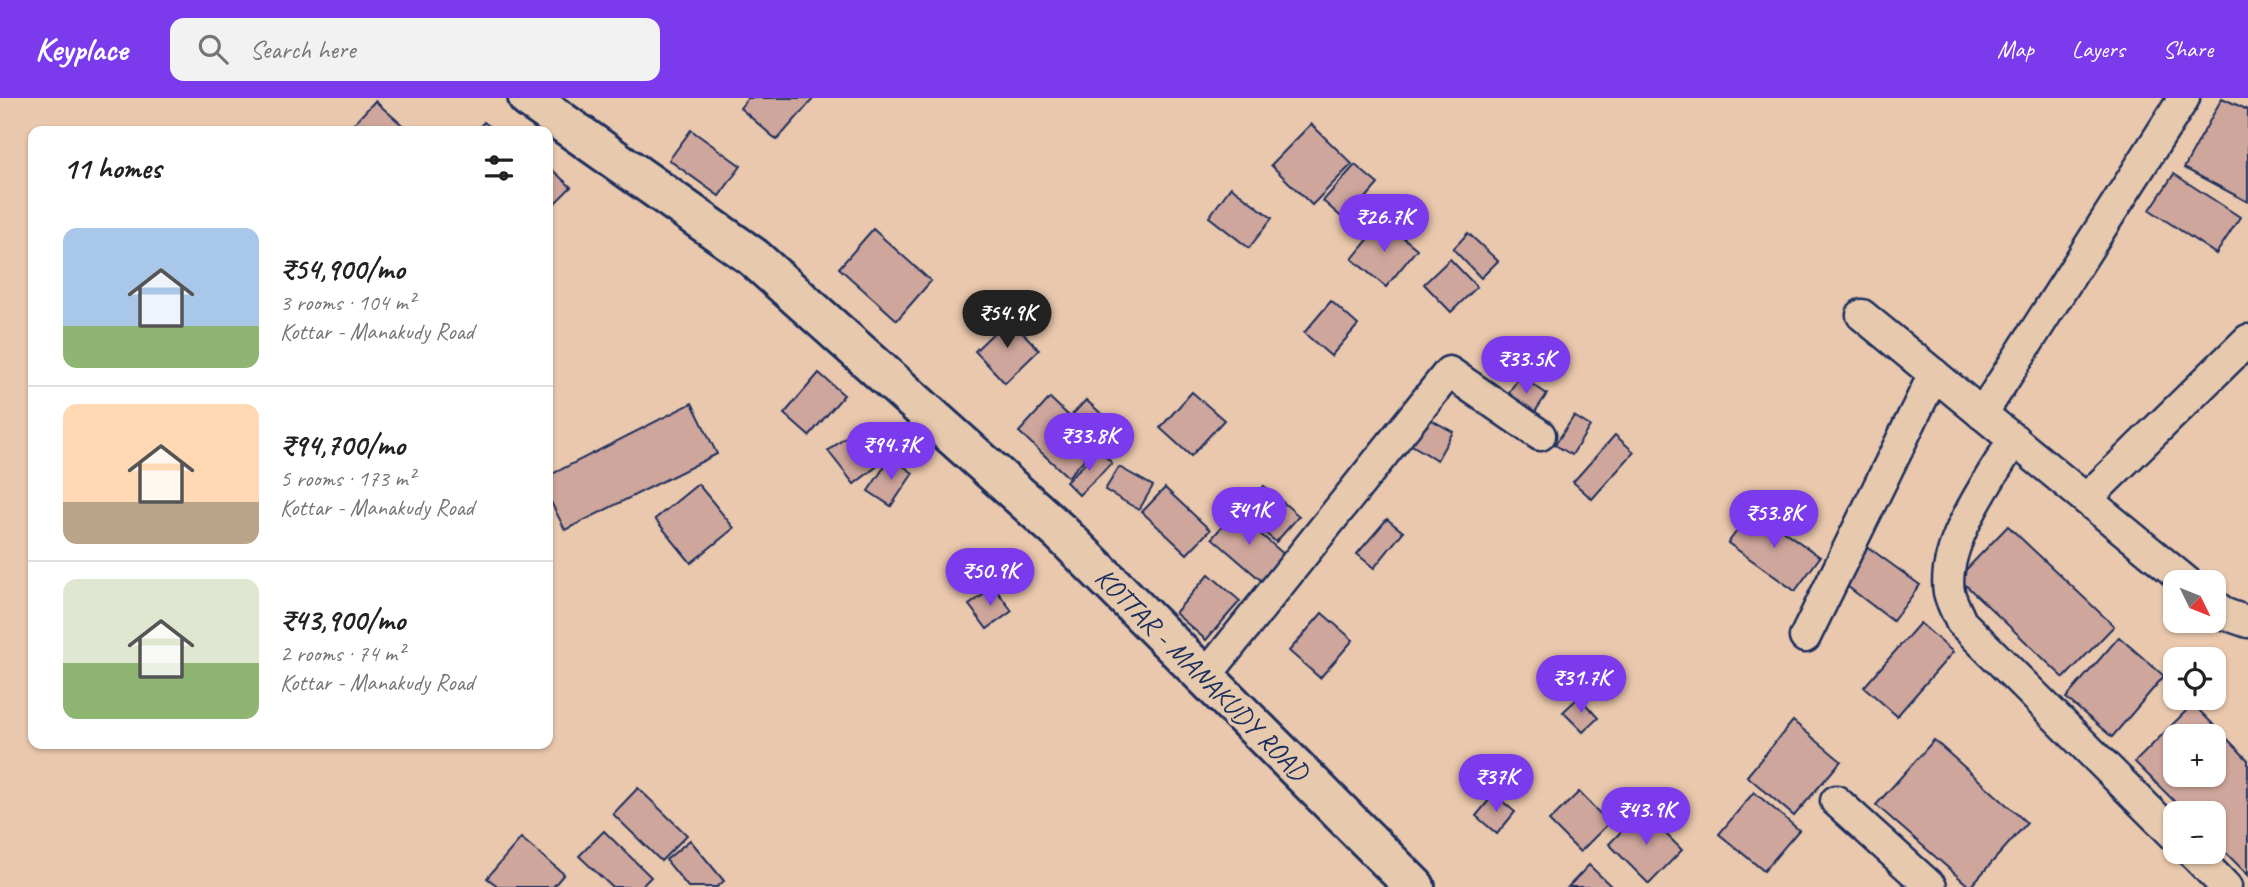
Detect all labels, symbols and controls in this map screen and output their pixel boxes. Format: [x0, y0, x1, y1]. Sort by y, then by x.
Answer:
search box [170, 18, 660, 81]
text: Keyplace [35, 28, 128, 70]
icon: search [194, 30, 232, 68]
text: Search here [250, 33, 356, 66]
text: Map [1997, 34, 2034, 64]
text: Layers [2072, 34, 2125, 64]
text: Share [2163, 34, 2213, 64]
text: 11 homes [63, 149, 161, 187]
icon: filters [480, 149, 518, 187]
pin: ₹26.7K [1327, 194, 1441, 254]
text: ₹26.7K [1355, 202, 1413, 231]
text: ₹54,900/mo [280, 250, 405, 288]
icon: home [119, 256, 203, 340]
text: 3 rooms · 104 m² [280, 288, 415, 317]
pin: ₹54.9K [950, 290, 1064, 350]
text: ₹54.9K [979, 298, 1036, 327]
text: Kottar - Manakudy Road [280, 317, 474, 346]
pin: ₹33.5K [1469, 336, 1583, 396]
text: ₹33.5K [1497, 344, 1555, 373]
pin: ₹33.8K [1032, 414, 1146, 473]
text: ₹33.8K [1060, 421, 1118, 450]
pin: ₹94.7K [834, 422, 948, 482]
text: ₹94,700/mo [280, 426, 405, 464]
text: ₹94.7K [862, 430, 920, 459]
icon: home [119, 432, 203, 516]
text: 5 rooms · 173 m² [280, 464, 415, 493]
pin: ₹41K [1208, 488, 1290, 547]
pin: ₹53.8K [1717, 490, 1831, 550]
text: Kottar - Manakudy Road [280, 493, 474, 522]
text: ₹41K [1228, 495, 1270, 524]
text: ₹53.8K [1745, 498, 1803, 527]
pin: ₹50.9K [933, 548, 1047, 608]
text: ₹50.9K [962, 556, 1019, 585]
street label: KOTTAR - MANAKUDY ROAD [1088, 560, 1318, 790]
north arrow [2163, 570, 2226, 634]
map controls [2163, 570, 2226, 864]
text: ₹43,900/mo [280, 601, 405, 639]
icon: home [119, 607, 203, 691]
text: 2 rooms · 74 m² [280, 639, 404, 668]
button: locate [2163, 647, 2226, 710]
pin: ₹31.7K [1524, 656, 1638, 715]
text: ₹31.7K [1552, 663, 1610, 692]
text: Kottar - Manakudy Road [280, 668, 474, 697]
button: + [2163, 724, 2226, 787]
pin: ₹37K [1455, 754, 1537, 814]
text: ₹37K [1475, 762, 1517, 791]
pin: ₹43.9K [1589, 788, 1703, 847]
text: ₹43.9K [1617, 795, 1675, 824]
button: − [2163, 801, 2226, 864]

